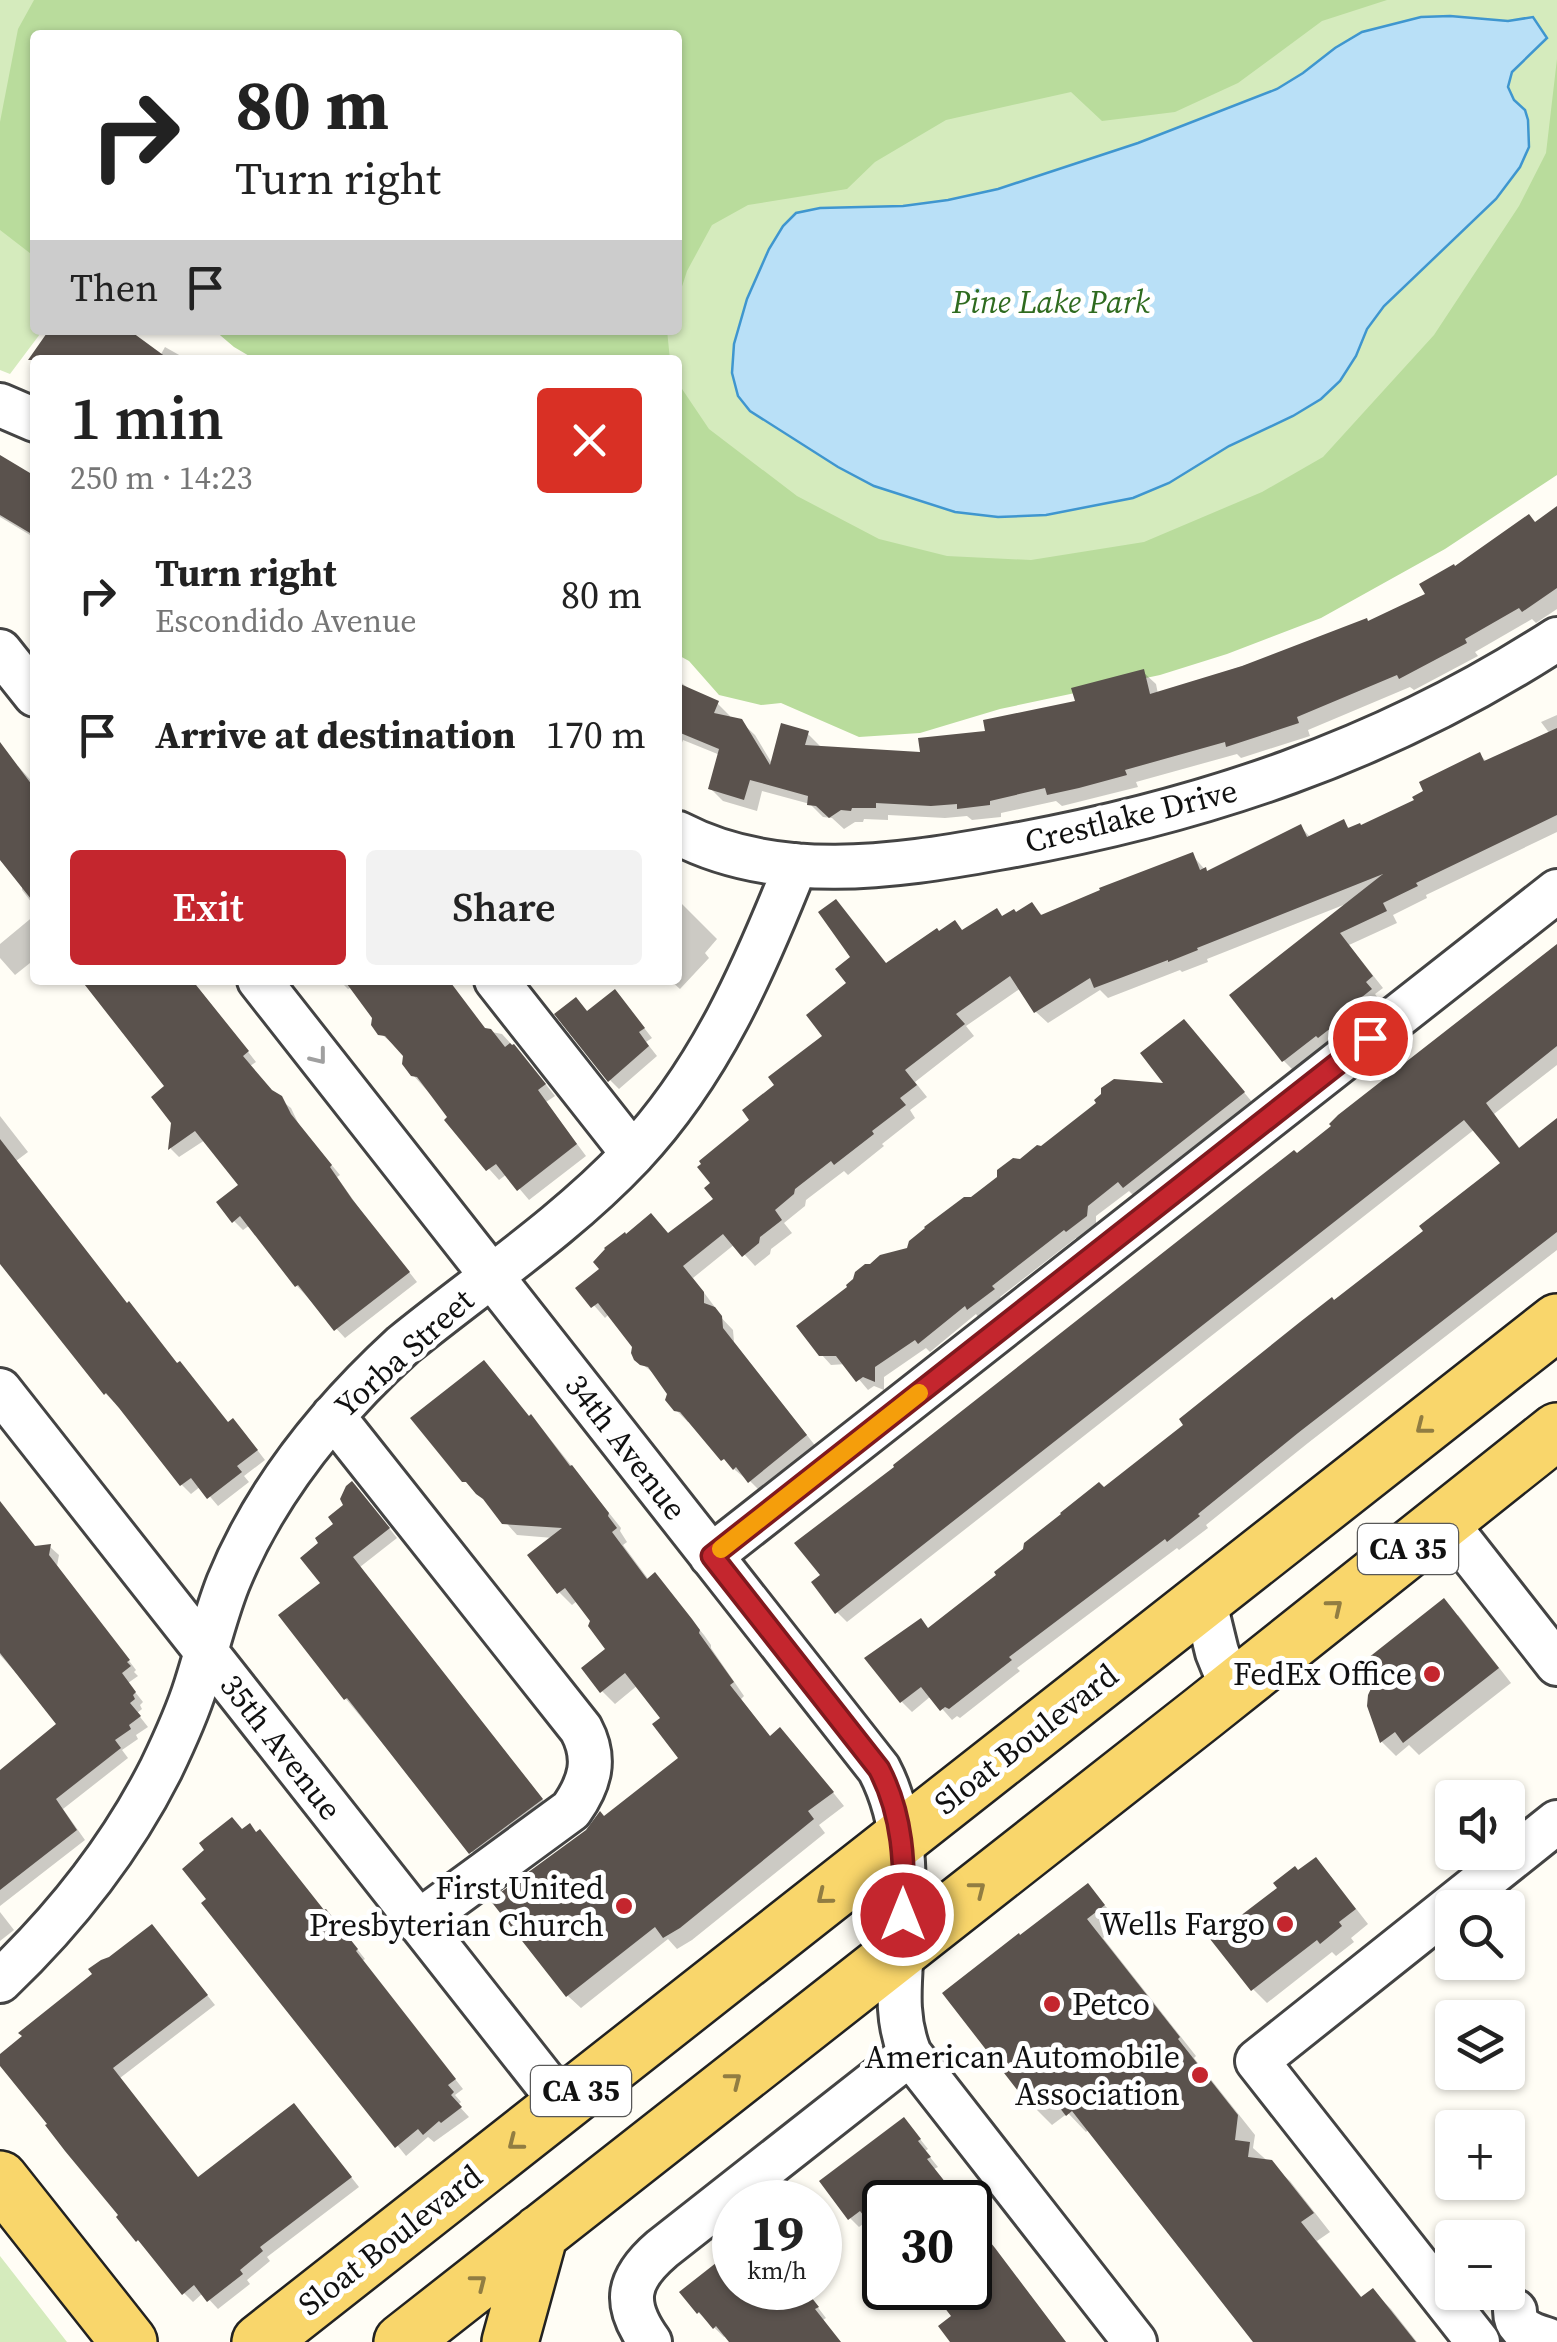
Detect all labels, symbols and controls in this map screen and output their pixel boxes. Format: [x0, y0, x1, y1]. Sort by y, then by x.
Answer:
text: 80 m [235, 56, 389, 152]
icon: right [70, 70, 200, 200]
text: Turn right [235, 147, 441, 209]
icon: arrive [178, 260, 233, 315]
text: Then [70, 262, 158, 314]
park label: Pine Lake Park [951, 280, 1151, 324]
text: 1 min [70, 377, 224, 459]
button: close [537, 388, 642, 493]
text: 250 m · 14:23 [70, 456, 252, 500]
text: Turn right [155, 547, 337, 599]
icon: right [70, 568, 125, 623]
text: 80 m [561, 569, 642, 621]
text: Escondido Avenue [155, 599, 417, 643]
icon: arrive [70, 708, 125, 763]
text: Arrive at destination [155, 709, 516, 761]
text: 170 m [546, 709, 646, 761]
street label: Crestlake Drive [1020, 768, 1242, 864]
button: Exit [70, 850, 346, 965]
button: Share [366, 850, 642, 965]
pin [1328, 996, 1413, 1081]
icon: arrive [1343, 1011, 1398, 1066]
one-way arrow [307, 1045, 325, 1063]
street label: Yorba Street [325, 1278, 483, 1427]
street label: 34th Avenue [555, 1365, 697, 1529]
one-way arrow [1416, 1416, 1434, 1433]
road number: CA 35 [1358, 1524, 1458, 1574]
one-way arrow [1324, 1601, 1342, 1619]
place label: FedEx Office [1233, 1652, 1412, 1696]
street label: Sloat Boulevard [925, 1653, 1127, 1825]
marker: FedEx Office [1421, 1663, 1443, 1685]
street label: 35th Avenue [210, 1665, 352, 1829]
map controls [1435, 1780, 1525, 2310]
button: sound [1435, 1780, 1525, 1870]
position arrow [851, 1863, 955, 1967]
place label: First United Presbyterian Church [309, 1866, 604, 1947]
one-way arrow [967, 1883, 985, 1900]
one-way arrow [818, 1885, 836, 1903]
button: search [1435, 1890, 1525, 1980]
marker: First United Presbyterian Church [613, 1895, 635, 1917]
place label: Wells Fargo [1100, 1902, 1265, 1946]
marker: Wells Fargo [1274, 1913, 1296, 1935]
place label: Petco [1072, 1982, 1150, 2026]
marker: Petco [1041, 1993, 1063, 2015]
button: layers [1435, 2000, 1525, 2090]
place label: American Automobile Association [865, 2035, 1180, 2116]
marker: American Automobile Association [1189, 2064, 1211, 2086]
road number: CA 35 [531, 2066, 631, 2116]
one-way arrow [722, 2075, 740, 2092]
button: + [1435, 2110, 1525, 2200]
one-way arrow [508, 2131, 526, 2149]
street label: Sloat Boulevard [289, 2154, 491, 2326]
speed limit sign: 30 [862, 2180, 992, 2310]
text: 19 [750, 2198, 804, 2267]
button: − [1435, 2220, 1525, 2310]
text: km/h [747, 2253, 807, 2287]
one-way arrow [467, 2276, 485, 2294]

